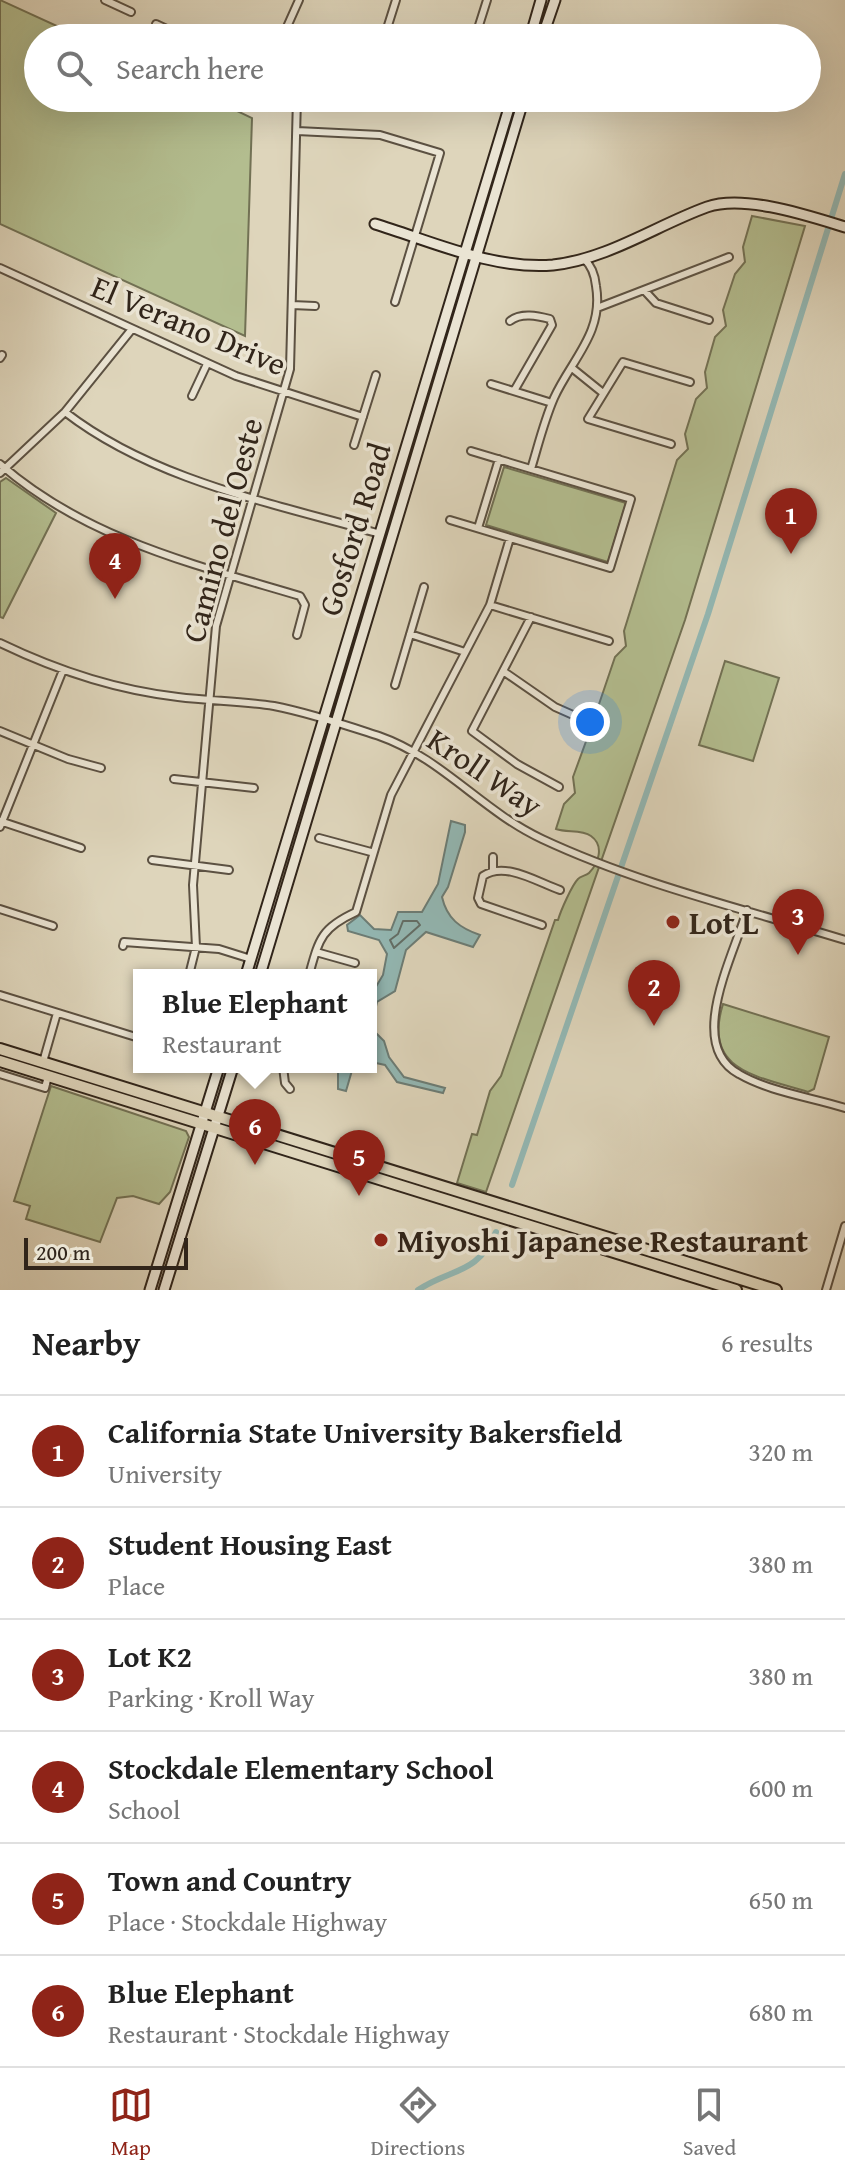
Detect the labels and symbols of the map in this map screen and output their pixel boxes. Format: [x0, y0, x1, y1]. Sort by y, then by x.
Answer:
street label: El Verano Drive [84, 263, 294, 387]
street label: Camino del Oeste [169, 413, 275, 647]
street label: Gosford Road [305, 437, 403, 621]
pin: 1 [765, 488, 817, 554]
pin: 4 [89, 533, 141, 599]
your location [570, 702, 610, 742]
street label: Kroll Way [418, 716, 552, 828]
pin: 3 [772, 889, 824, 955]
place label: Lot L [689, 899, 759, 946]
marker: Lot L [664, 913, 682, 931]
pin: 2 [628, 960, 680, 1026]
pin: 6 [229, 1099, 281, 1165]
pin: 5 [333, 1130, 385, 1196]
place label: Miyoshi Japanese Restaurant [397, 1217, 808, 1264]
marker: Miyoshi Japanese Restaurant [372, 1231, 390, 1249]
scale bar [24, 1234, 188, 1270]

